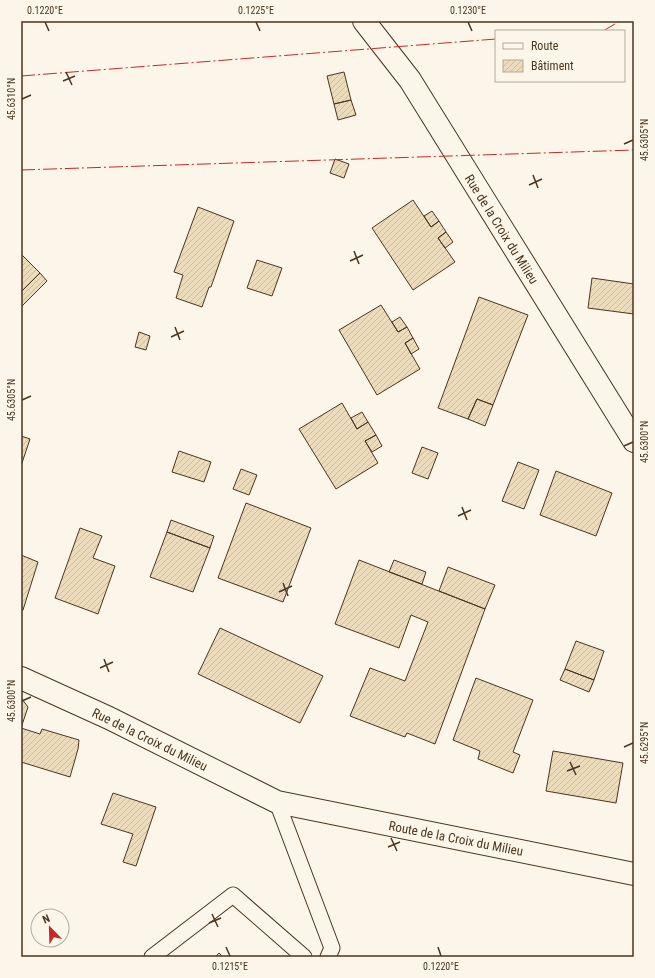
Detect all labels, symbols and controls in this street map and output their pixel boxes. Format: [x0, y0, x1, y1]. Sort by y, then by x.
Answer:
text: 0.1220°E [27, 5, 63, 16]
text: 0.1225°E [238, 5, 274, 16]
text: 0.1230°E [450, 5, 486, 16]
legend [495, 30, 625, 82]
text: Route [531, 39, 559, 53]
text: Bâtiment [531, 59, 574, 73]
text: 45.6310°N [6, 78, 17, 120]
text: 45.6305°N [639, 119, 650, 161]
street label: Rue de la Croix du Milieu [462, 172, 541, 287]
text: 45.6305°N [6, 379, 17, 421]
text: 45.6300°N [639, 421, 650, 463]
text: 45.6300°N [6, 680, 17, 722]
street label: Rue de la Croix du Milieu [90, 705, 210, 774]
text: 45.6295°N [639, 722, 650, 764]
street label: Route de la Croix du Milieu [387, 818, 524, 859]
north arrow [30, 908, 70, 948]
text: N [41, 912, 52, 927]
text: 0.1215°E [212, 961, 248, 972]
text: 0.1220°E [423, 961, 459, 972]

